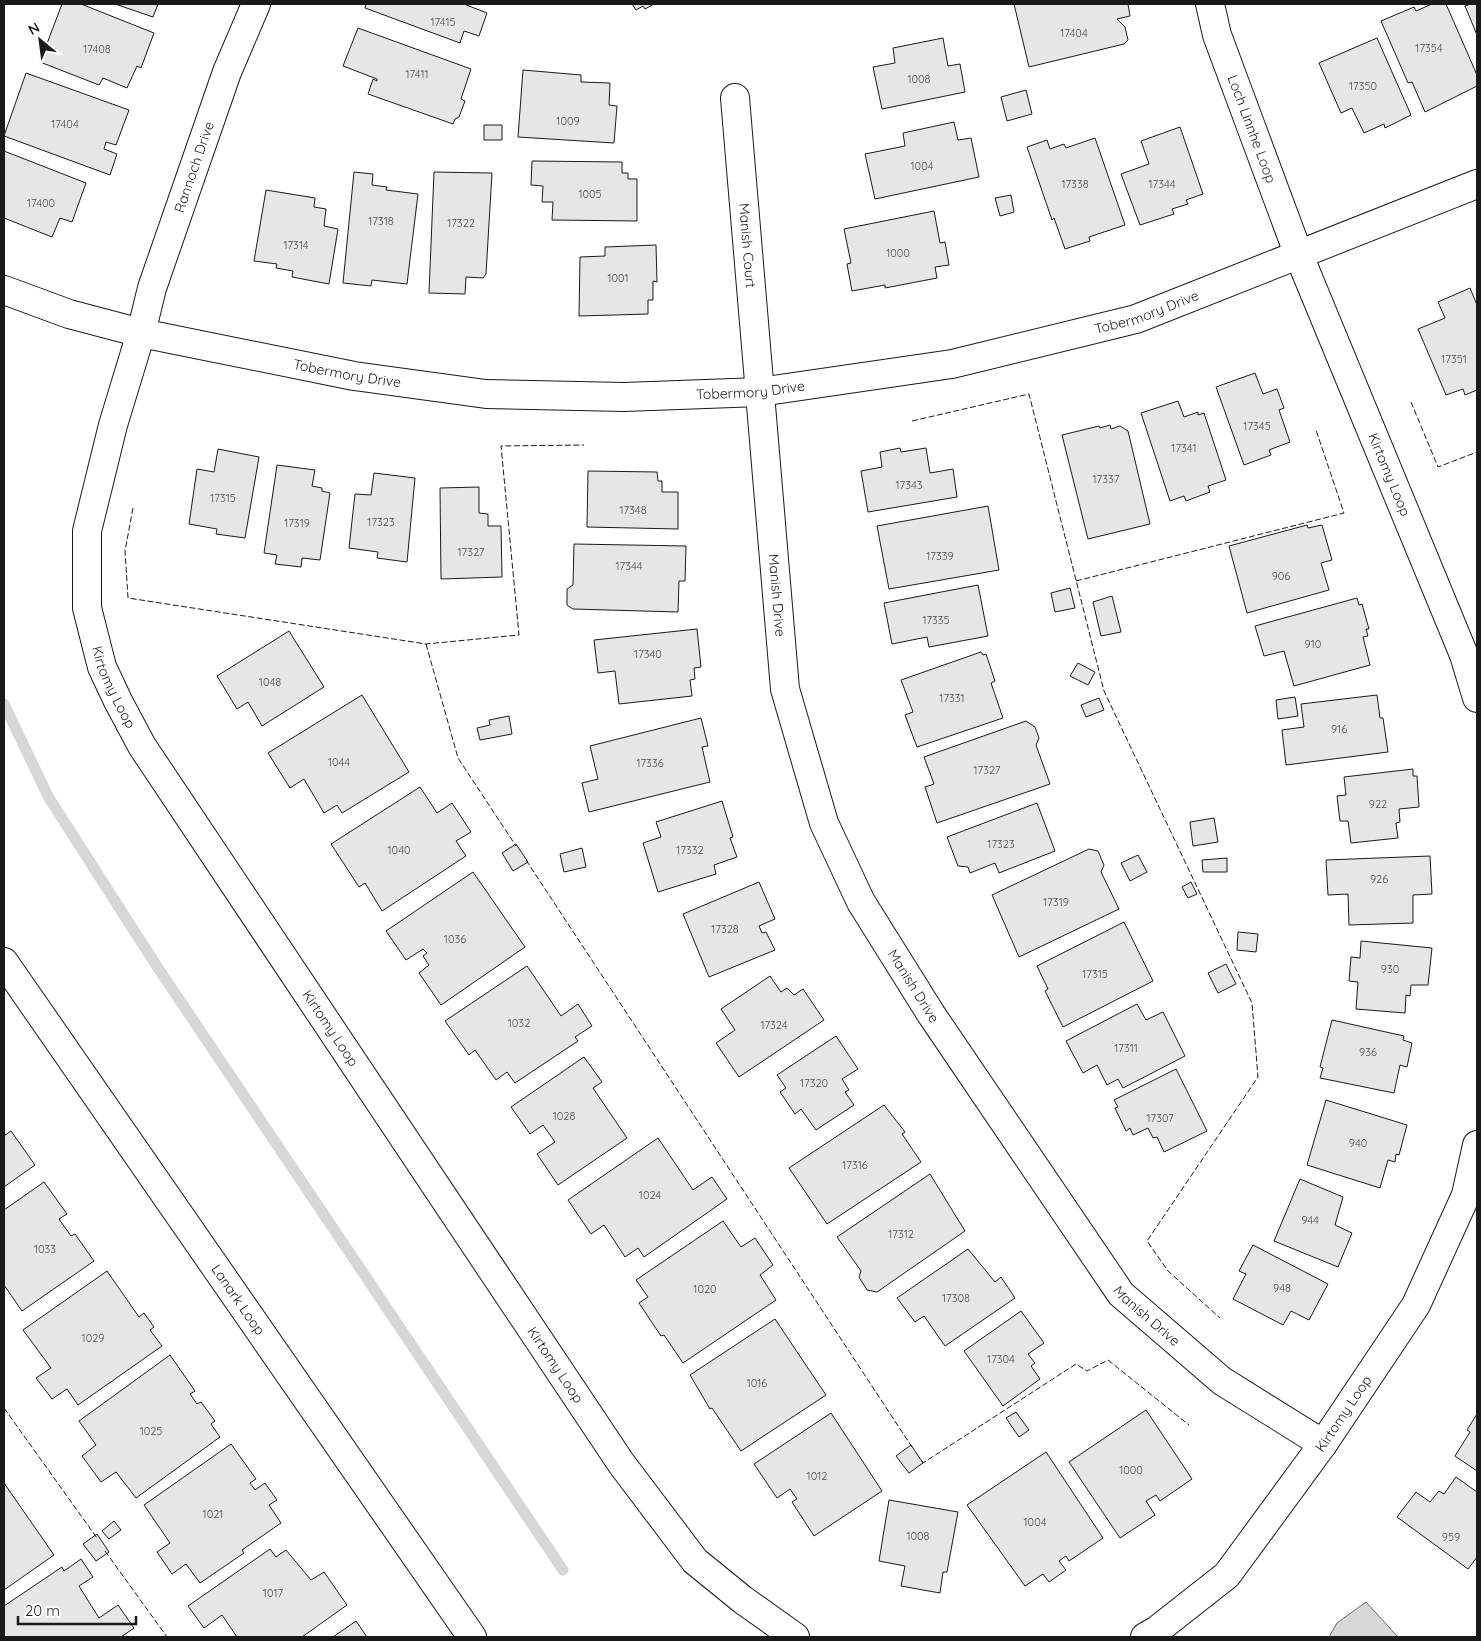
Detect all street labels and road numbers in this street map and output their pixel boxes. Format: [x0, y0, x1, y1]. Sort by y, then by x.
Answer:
street label: Loch Linnhe Loop [1224, 72, 1280, 186]
street label: Rannoch Drive [170, 119, 218, 215]
street label: Manish Court [735, 202, 760, 289]
street label: Tobermory Drive [1093, 286, 1201, 338]
street label: Tobermory Drive [292, 355, 402, 391]
street label: Tobermory Drive [696, 377, 806, 403]
street label: Kirtomy Loop [1364, 430, 1415, 519]
street label: Manish Drive [765, 553, 790, 638]
street label: Kirtomy Loop [88, 644, 140, 731]
street label: Manish Drive [884, 946, 943, 1026]
street label: Kirtomy Loop [298, 986, 363, 1070]
street label: Lanark Loop [207, 1261, 269, 1339]
street label: Manish Drive [1109, 1282, 1184, 1350]
street label: Kirtomy Loop [523, 1323, 588, 1407]
street label: Kirtomy Loop [1311, 1372, 1375, 1455]

